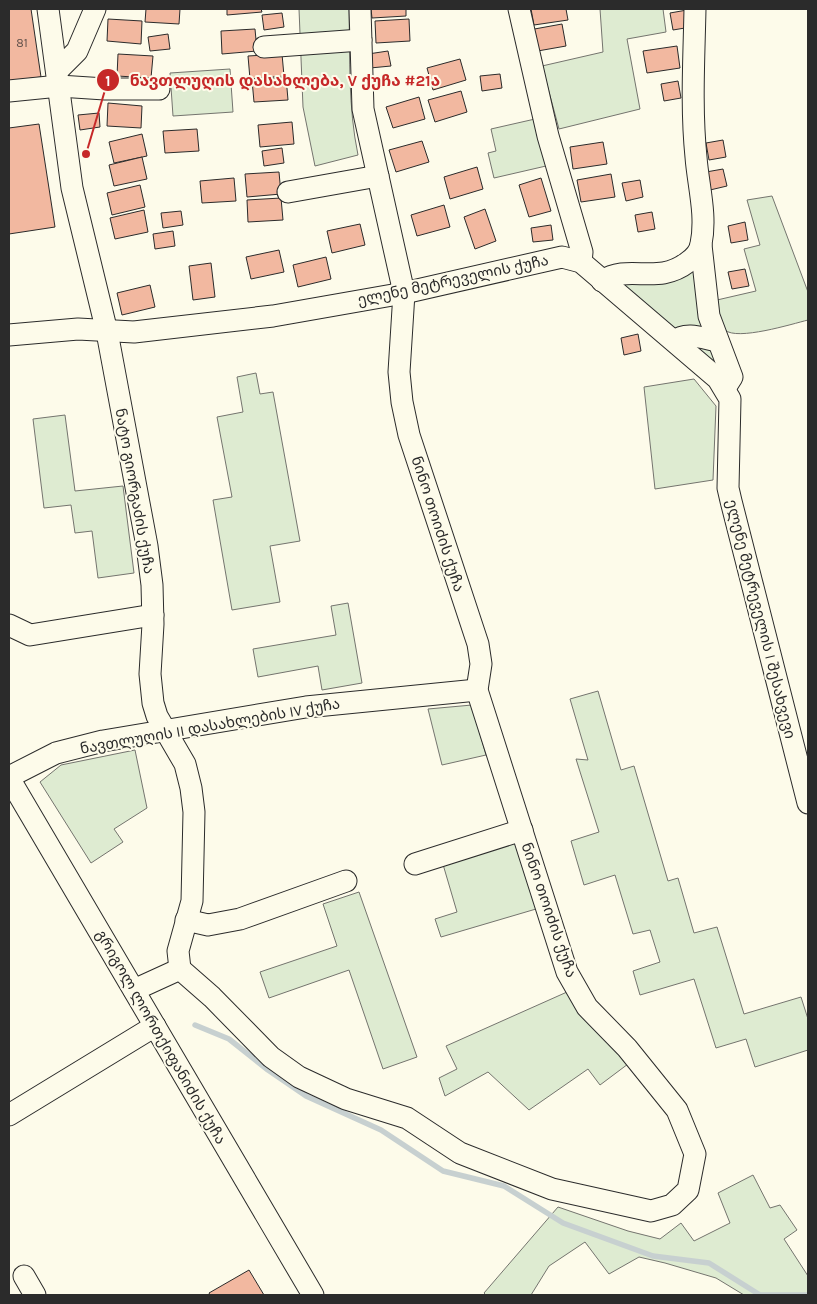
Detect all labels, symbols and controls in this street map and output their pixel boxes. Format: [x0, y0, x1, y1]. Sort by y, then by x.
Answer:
house number: 81 [16, 36, 28, 50]
callout: ნავთლუღის დასახლება, V ქუჩა #21ა [95, 65, 451, 96]
text: ნავთლუღის დასახლება, V ქუჩა #21ა [130, 71, 440, 91]
text: 1 [105, 72, 111, 90]
street label: ელენე მეტრეველის ქუჩა [356, 251, 550, 309]
street label: ნატო გიორგაძის ქუჩა [112, 407, 158, 575]
street label: ნინო თოიძის ქუჩა [408, 454, 468, 594]
street label: ელენე მეტრეველის I შესახვევი [723, 497, 799, 741]
street label: ნავთლუღის II დასახლების IV ქუჩა [79, 694, 341, 758]
street label: ნინო თოიძის ქუჩა [517, 840, 581, 980]
street label: გრიგოლ ლორთქიფანიძის ქუჩა [92, 927, 230, 1147]

